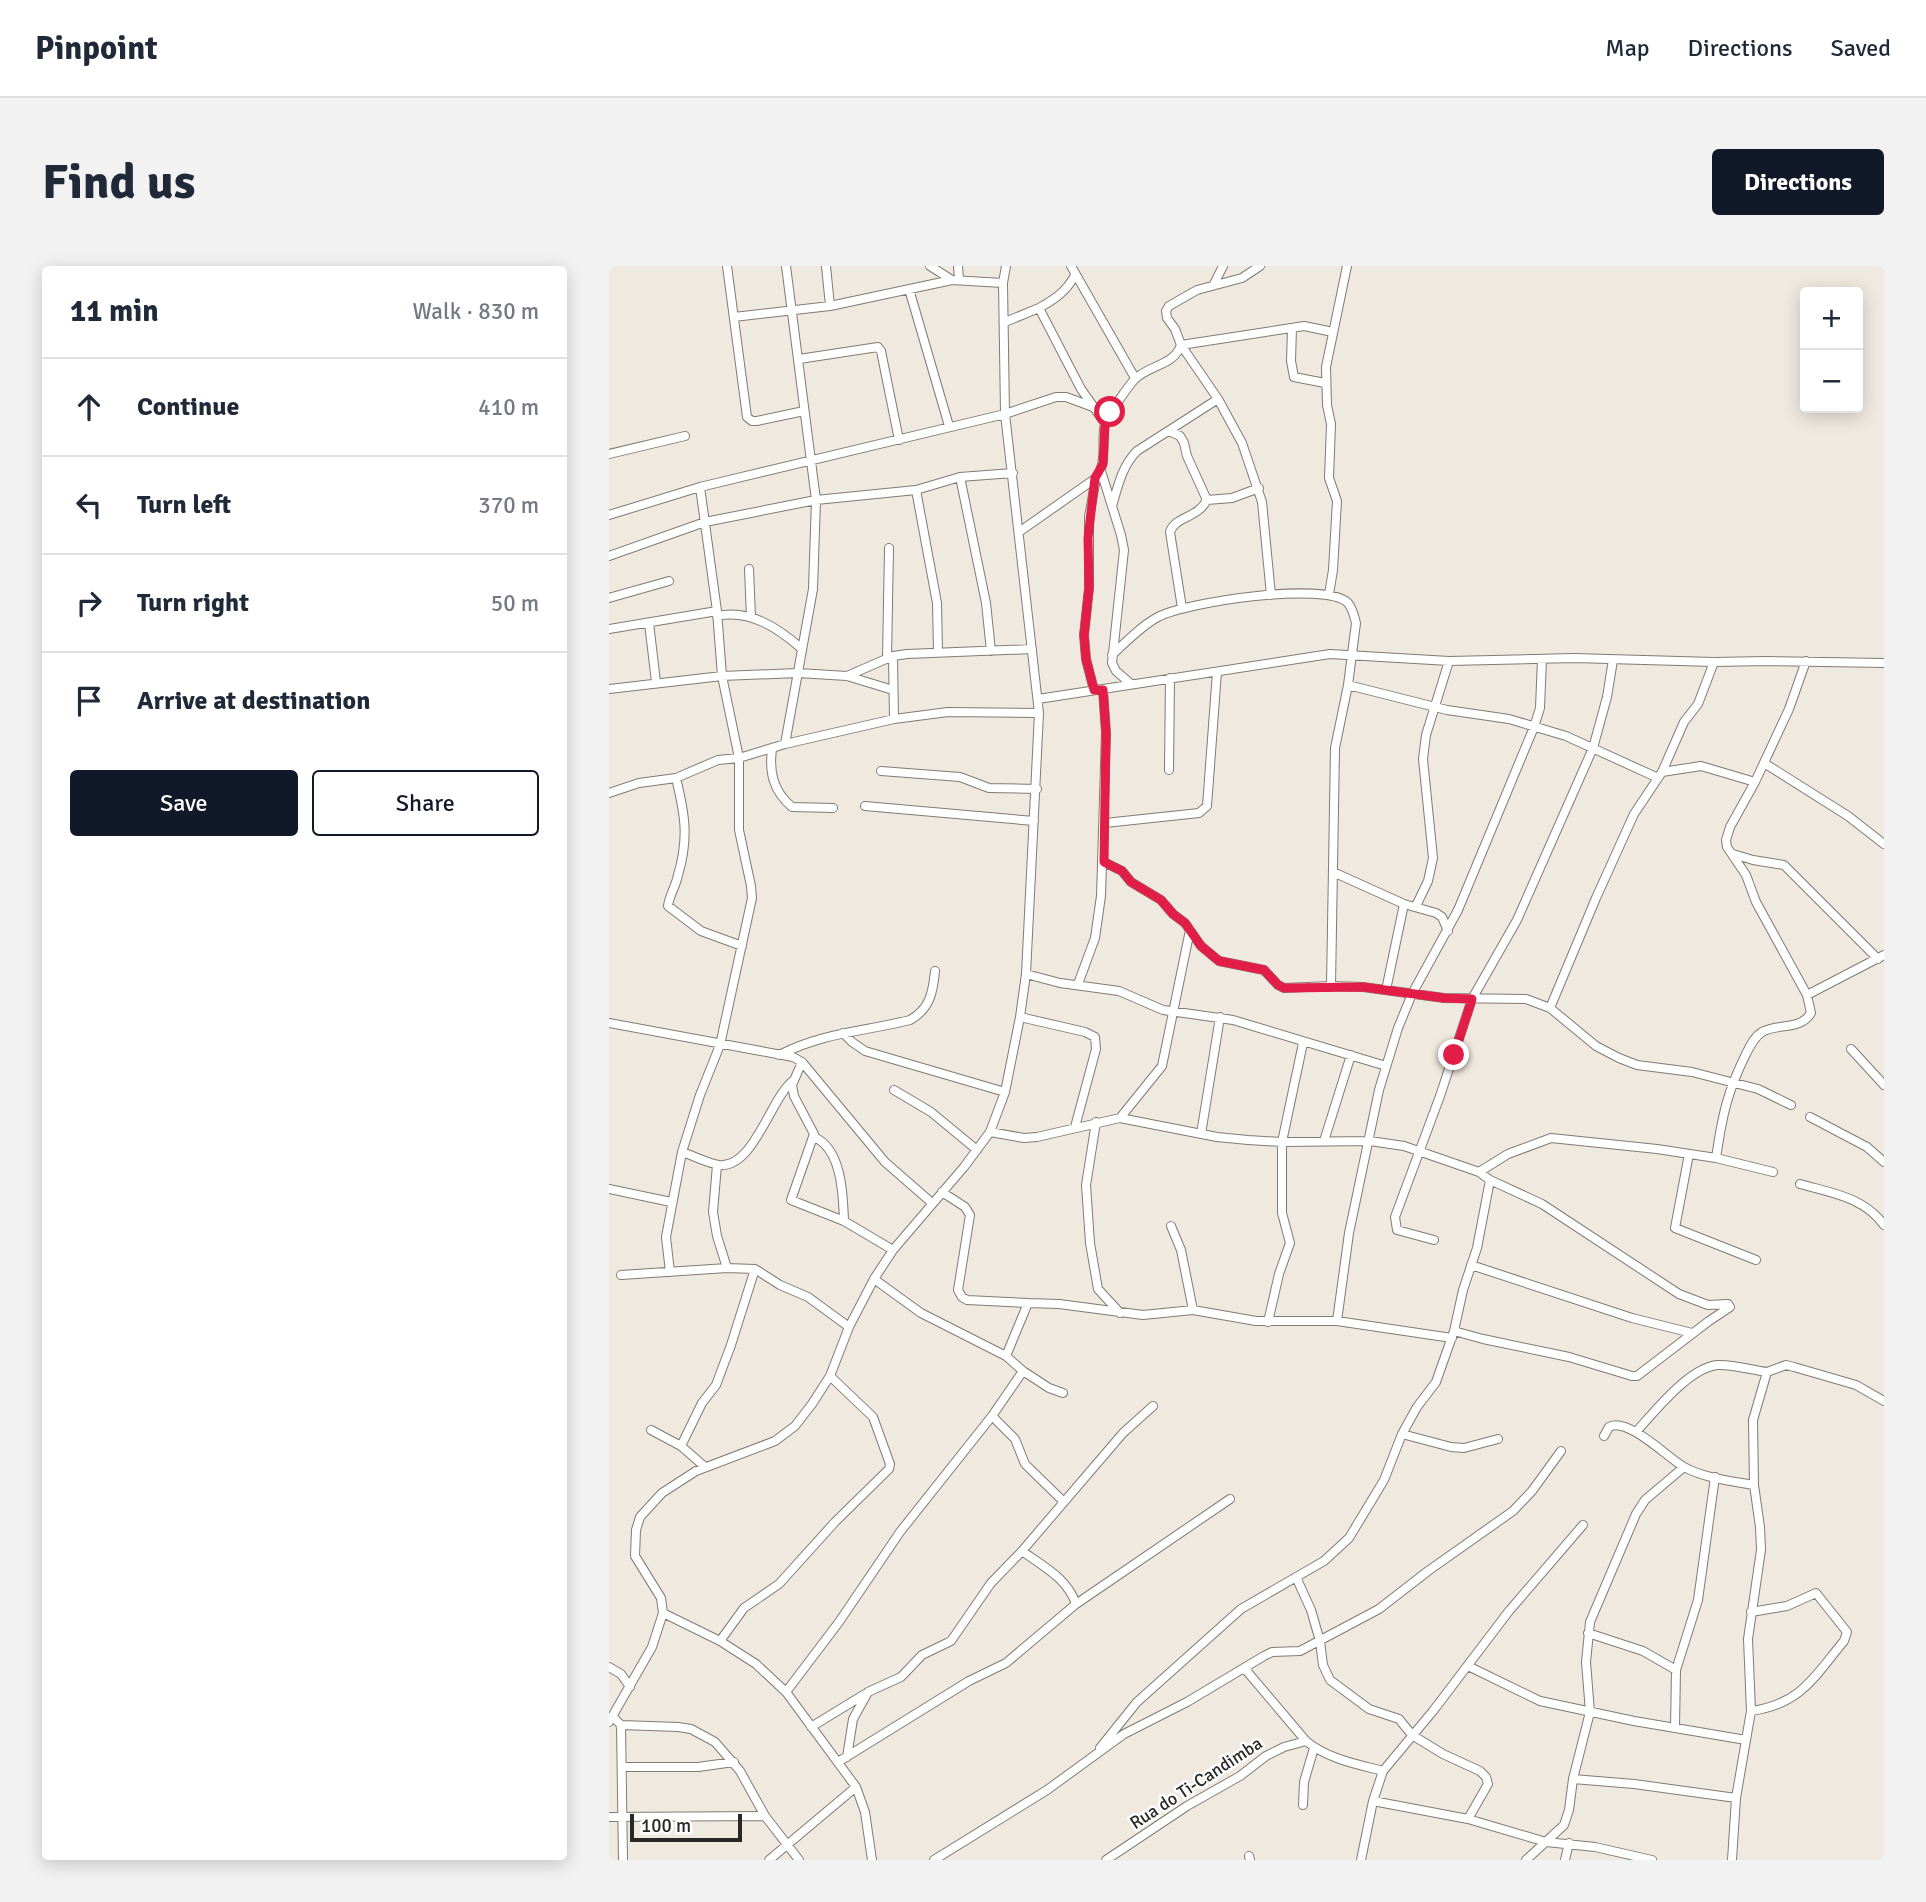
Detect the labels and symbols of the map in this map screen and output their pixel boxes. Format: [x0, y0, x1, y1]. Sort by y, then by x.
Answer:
route start [1094, 396, 1125, 427]
route end [1438, 1039, 1469, 1070]
street label: Rua do Ti-Candimba [1126, 1732, 1266, 1834]
scale bar [630, 1811, 742, 1843]

